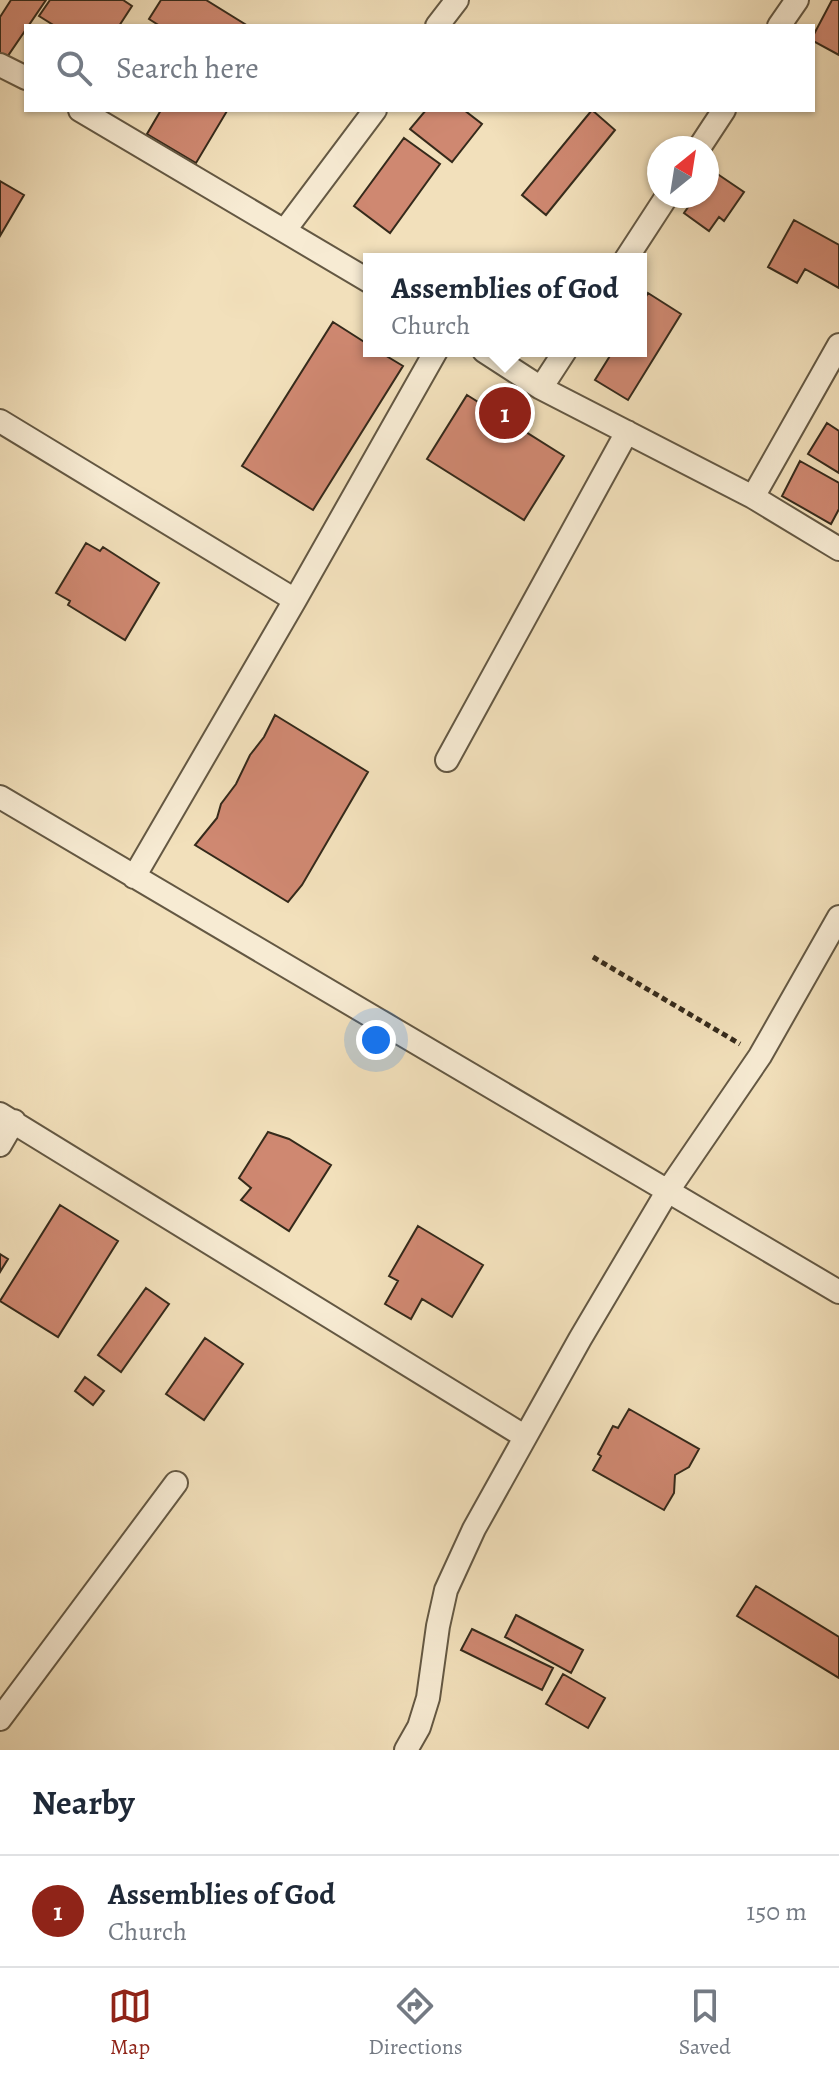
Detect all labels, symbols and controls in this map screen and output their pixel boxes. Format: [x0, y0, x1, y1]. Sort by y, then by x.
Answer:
search box [24, 24, 815, 112]
icon: search [52, 46, 96, 90]
text: Search here [116, 48, 259, 88]
north arrow [647, 136, 719, 208]
popup [363, 253, 647, 357]
text: Assemblies of God [391, 268, 619, 308]
text: Church [391, 308, 470, 343]
pin: 1 [479, 383, 531, 443]
your location [356, 1020, 396, 1060]
text: Nearby [32, 1779, 135, 1826]
text: Assemblies of God [108, 1874, 335, 1914]
text: 1 [53, 1894, 63, 1929]
text: 150 m [746, 1894, 807, 1929]
text: Church [108, 1914, 187, 1949]
tab: Map [108, 1984, 152, 2062]
tab: Directions [368, 1984, 463, 2062]
tab: Saved [679, 1984, 731, 2062]

